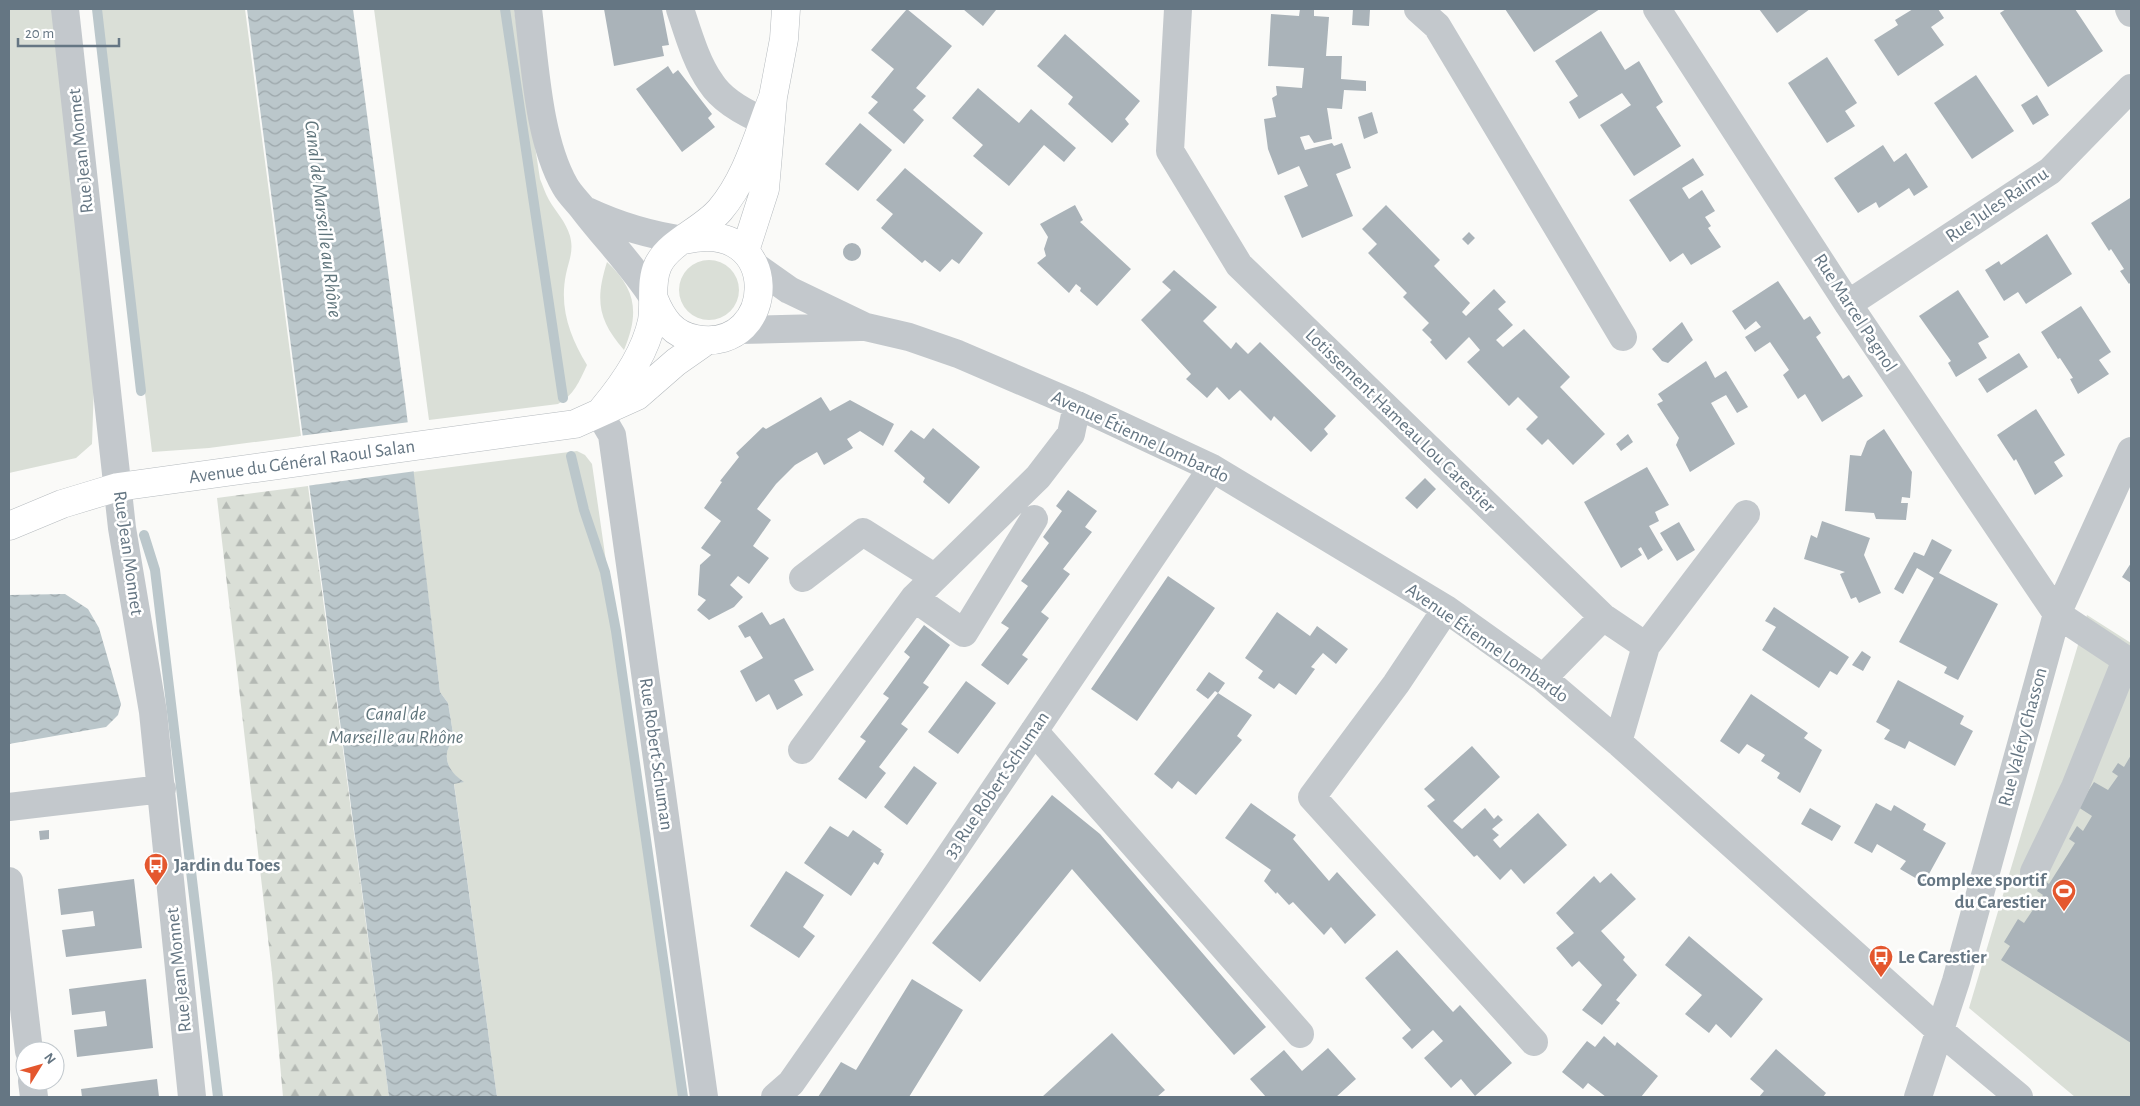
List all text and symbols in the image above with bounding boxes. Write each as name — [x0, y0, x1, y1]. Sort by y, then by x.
scale bar — [18, 15, 119, 47]
text: 20 m — [25, 26, 54, 41]
street label: Rue Jean Monnet — [65, 88, 97, 214]
water label: Canal de Marseille au Rhône — [301, 119, 345, 319]
street label: Rue Jules Raimu — [1942, 164, 2052, 246]
street label: Rue Marcel Pagnol — [1810, 251, 1900, 375]
street label: Lotissement Hameau Lou Carestier — [1301, 325, 1499, 517]
street label: Avenue Étienne Lombardo — [1048, 386, 1233, 487]
street label: Avenue du Général Raoul Salan — [188, 437, 416, 487]
street label: Rue Jean Monnet — [110, 490, 146, 616]
street label: Avenue Étienne Lombardo — [1402, 578, 1573, 706]
street label: Rue Valéry Chasson — [1995, 666, 2051, 808]
street label: Rue Robert Schuman — [636, 677, 676, 831]
water label: Canal de Marseille au Rhône — [329, 704, 464, 747]
street label: 33 Rue Robert Schuman — [941, 708, 1053, 862]
bus stop icon: Jardin du Toes — [143, 852, 169, 886]
place label: Jardin du Toes — [174, 856, 280, 875]
place label: Complexe sportif du Carestier — [1917, 871, 2048, 912]
sports icon: Complexe sportif du Carestier — [2051, 878, 2077, 912]
street label: Rue Jean Monnet — [163, 907, 195, 1033]
bus stop icon: Le Carestier — [1868, 944, 1894, 978]
place label: Le Carestier — [1898, 948, 1987, 967]
north arrow — [15, 1041, 65, 1091]
text: N — [41, 1051, 58, 1067]

